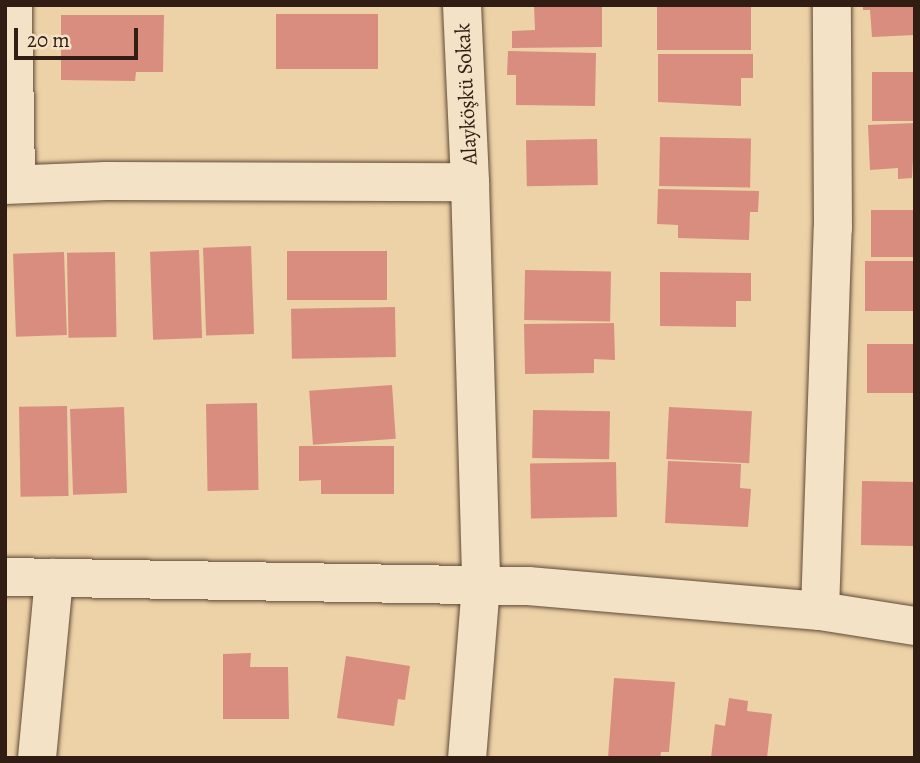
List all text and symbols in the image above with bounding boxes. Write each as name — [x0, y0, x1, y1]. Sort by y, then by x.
scale bar — [18, 14, 142, 58]
street label: Alayköşkü Sokak — [450, 22, 482, 166]
text: 20 m — [27, 26, 70, 54]

